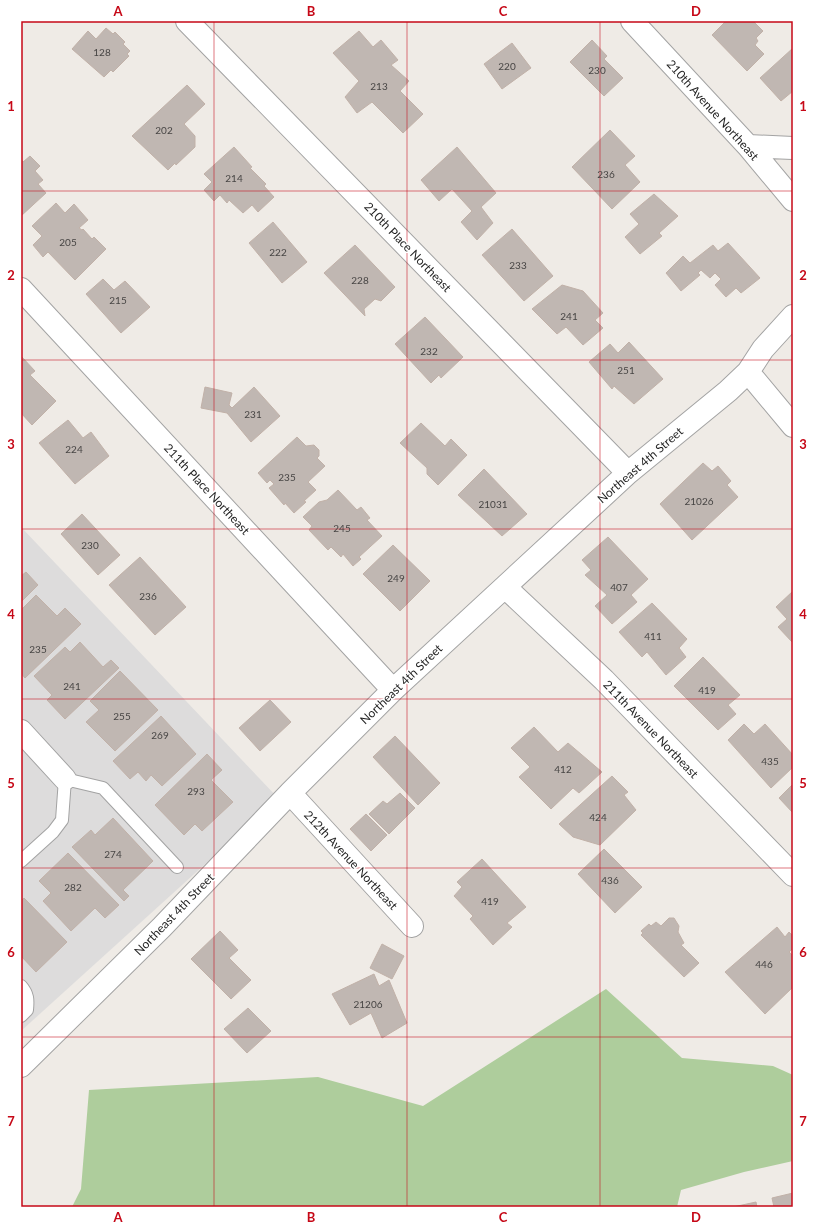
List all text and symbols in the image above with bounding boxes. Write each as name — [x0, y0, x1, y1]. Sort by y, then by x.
text: A — [112, 3, 123, 19]
text: B — [307, 3, 316, 19]
text: C — [499, 3, 508, 19]
text: D — [691, 3, 701, 19]
house number: 128 — [93, 46, 111, 58]
street label: 210th Avenue Northeast — [664, 57, 763, 164]
house number: 220 — [498, 60, 516, 72]
house number: 230 — [588, 64, 606, 76]
house number: 213 — [370, 80, 388, 92]
text: 1 — [7, 98, 15, 114]
text: 1 — [799, 98, 807, 114]
house number: 202 — [155, 124, 173, 136]
house number: 236 — [597, 168, 615, 180]
house number: 214 — [225, 172, 243, 184]
street label: 210th Place Northeast — [361, 199, 455, 295]
house number: 205 — [59, 236, 77, 248]
house number: 222 — [269, 246, 287, 258]
house number: 233 — [509, 259, 527, 271]
text: 2 — [7, 267, 15, 283]
text: 2 — [799, 267, 807, 283]
house number: 228 — [351, 274, 369, 286]
house number: 215 — [109, 294, 127, 306]
house number: 241 — [560, 310, 578, 322]
house number: 232 — [420, 345, 438, 357]
house number: 251 — [617, 364, 635, 376]
house number: 231 — [244, 408, 262, 420]
street label: Northeast 4th Street — [594, 423, 686, 506]
text: 3 — [7, 436, 15, 452]
text: 3 — [799, 436, 807, 452]
street label: 211th Place Northeast — [161, 440, 253, 538]
house number: 224 — [65, 443, 83, 455]
house number: 235 — [278, 471, 296, 483]
house number: 21026 — [684, 495, 714, 507]
house number: 21031 — [478, 498, 508, 510]
house number: 245 — [333, 522, 351, 534]
house number: 230 — [81, 539, 99, 551]
house number: 249 — [387, 572, 405, 584]
house number: 407 — [610, 581, 628, 593]
house number: 236 — [139, 590, 157, 602]
text: 4 — [7, 606, 15, 622]
text: 4 — [799, 606, 807, 622]
house number: 411 — [644, 630, 662, 642]
street label: Northeast 4th Street — [357, 640, 446, 727]
house number: 235 — [29, 643, 47, 655]
street label: 211th Avenue Northeast — [600, 677, 702, 782]
house number: 241 — [63, 680, 81, 692]
house number: 419 — [698, 684, 716, 696]
house number: 255 — [113, 710, 131, 722]
house number: 269 — [151, 729, 169, 741]
house number: 435 — [761, 755, 779, 767]
house number: 412 — [554, 763, 572, 775]
text: 5 — [7, 775, 15, 791]
text: 5 — [799, 775, 807, 791]
house number: 293 — [187, 785, 205, 797]
street label: 212th Avenue Northeast — [301, 807, 401, 913]
house number: 424 — [589, 811, 607, 823]
house number: 274 — [104, 848, 122, 860]
street label: Northeast 4th Street — [131, 869, 218, 958]
house number: 436 — [601, 874, 619, 886]
house number: 282 — [64, 881, 82, 893]
house number: 419 — [481, 895, 499, 907]
text: 6 — [7, 944, 15, 960]
text: 6 — [799, 944, 807, 960]
house number: 446 — [755, 958, 773, 970]
house number: 21206 — [353, 998, 383, 1010]
text: 7 — [7, 1113, 15, 1129]
text: 7 — [799, 1113, 807, 1129]
text: A — [112, 1209, 123, 1225]
text: B — [307, 1209, 316, 1225]
text: C — [499, 1209, 508, 1225]
text: D — [691, 1209, 701, 1225]

